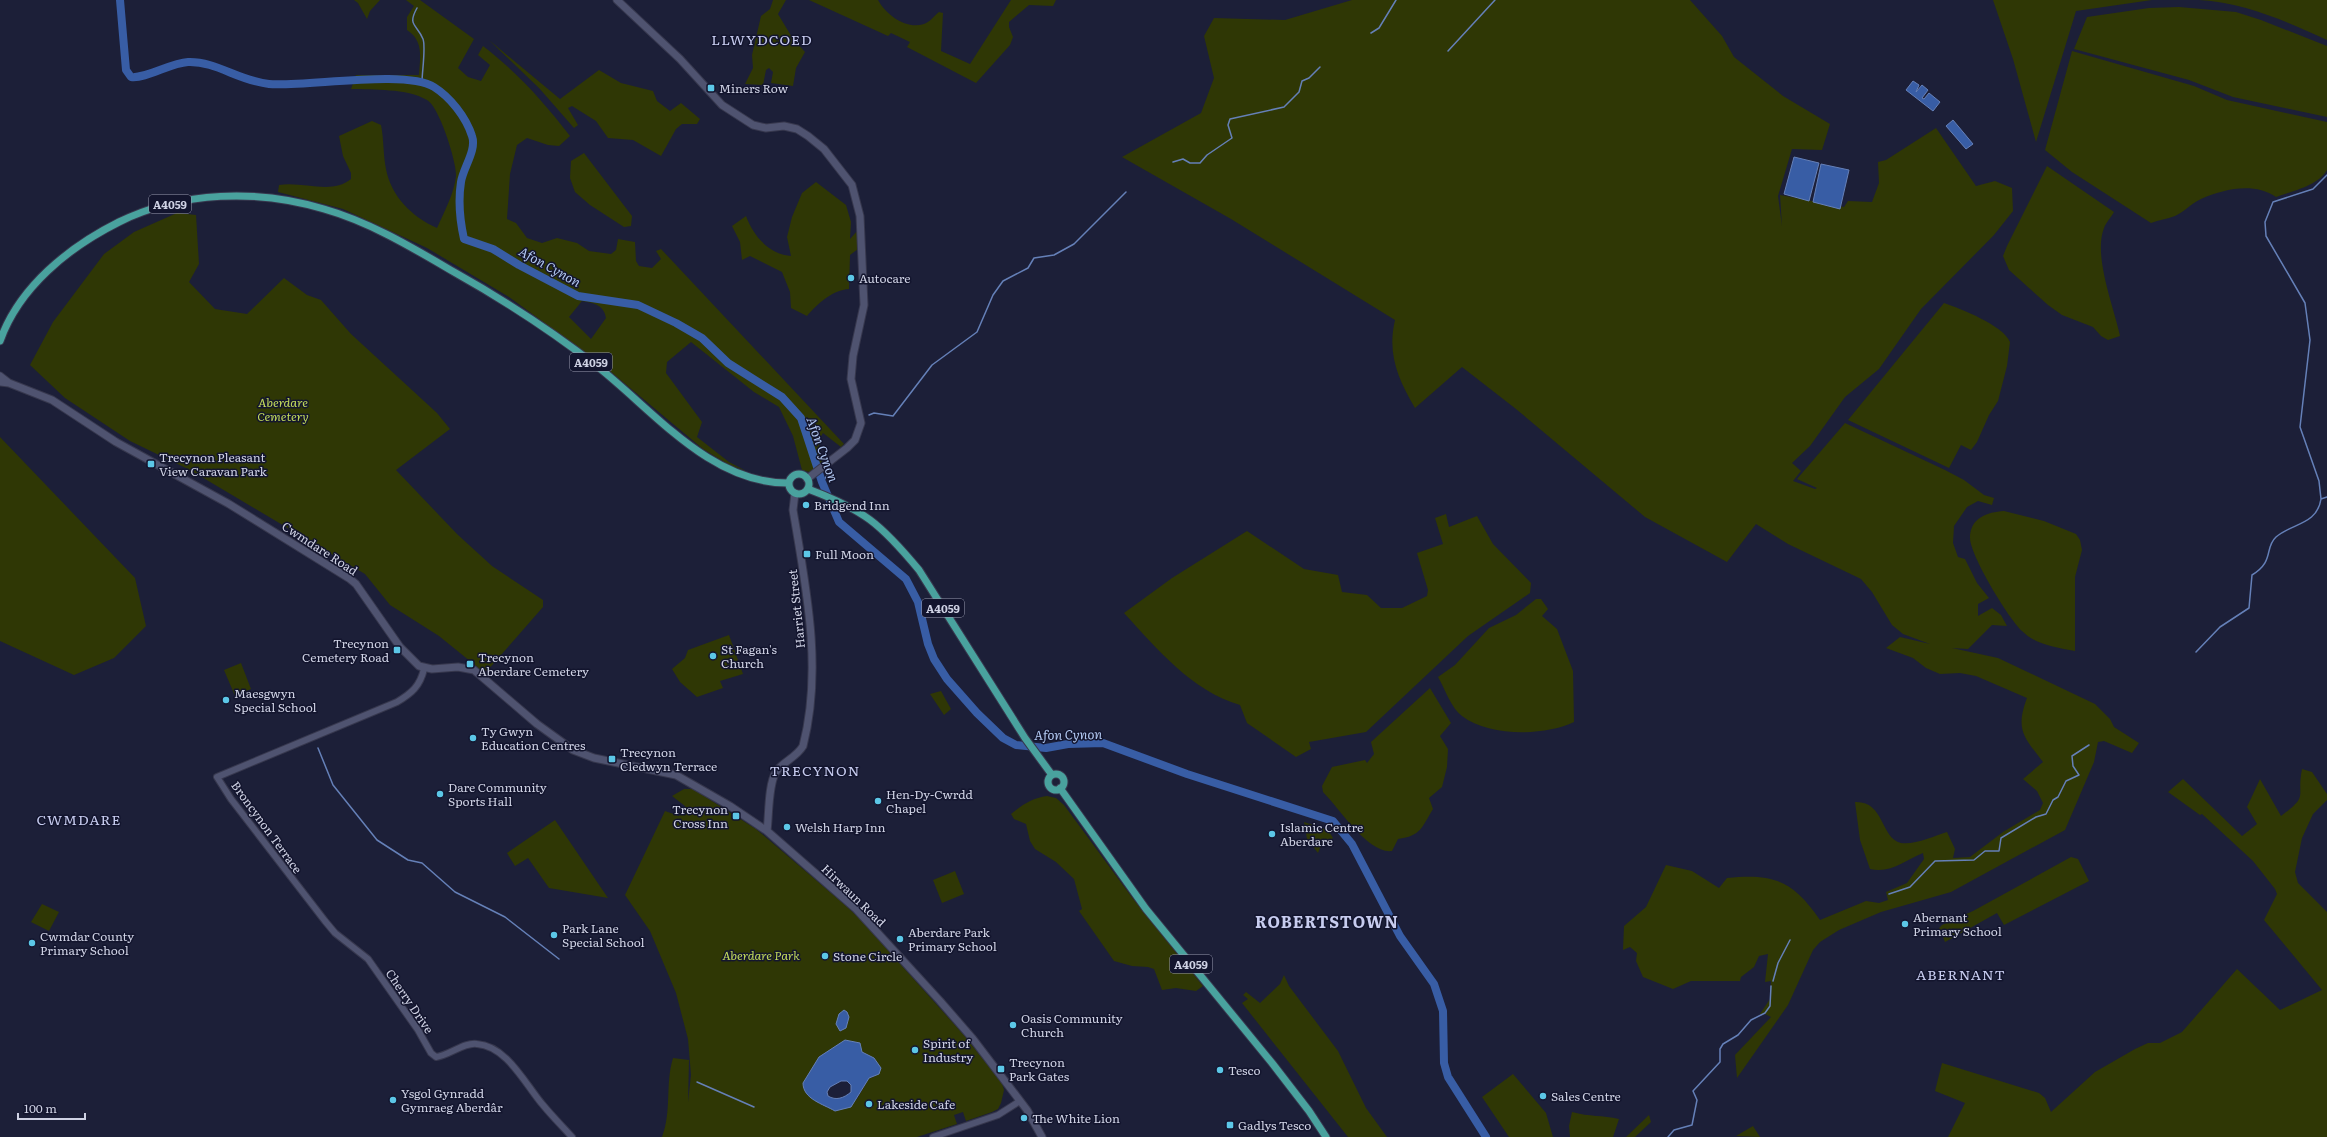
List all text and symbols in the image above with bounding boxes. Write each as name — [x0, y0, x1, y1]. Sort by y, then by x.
district label: LLWYDCOED — [711, 29, 813, 49]
place label: Miners Row — [719, 79, 789, 97]
marker: Miners Row — [706, 83, 716, 93]
road number: A4059 — [149, 195, 191, 213]
water label: Afon Cynon — [515, 241, 585, 291]
place label: Autocare — [859, 269, 911, 287]
marker: Autocare — [846, 273, 856, 283]
road number: A4059 — [570, 353, 612, 371]
park label: Aberdare Cemetery — [257, 393, 309, 425]
water label: Afon Cynon — [802, 414, 844, 485]
place label: Trecynon Pleasant View Caravan Park — [159, 448, 267, 480]
marker: Trecynon Pleasant View Caravan Park — [146, 459, 156, 469]
place label: Bridgend Inn — [814, 496, 890, 514]
marker: Bridgend Inn — [801, 500, 811, 510]
street label: Cwmdare Road — [279, 517, 362, 580]
place label: Full Moon — [815, 545, 874, 563]
marker: Full Moon — [802, 549, 812, 559]
street label: Harriet Street — [783, 568, 809, 649]
road number: A4059 — [922, 599, 964, 617]
place label: Trecynon Cemetery Road — [302, 634, 390, 666]
place label: St Fagan's Church — [721, 640, 778, 672]
marker: Trecynon Cemetery Road — [392, 645, 402, 655]
place label: Trecynon Aberdare Cemetery — [478, 648, 589, 680]
marker: St Fagan's Church — [708, 651, 718, 661]
marker: Trecynon Aberdare Cemetery — [465, 659, 475, 669]
place label: Maesgwyn Special School — [234, 684, 317, 716]
marker: Maesgwyn Special School — [221, 695, 231, 705]
place label: Ty Gwyn Education Centres — [481, 722, 586, 754]
water label: Afon Cynon — [1034, 724, 1103, 744]
marker: Ty Gwyn Education Centres — [468, 733, 478, 743]
place label: Trecynon Cledwyn Terrace — [620, 743, 717, 775]
marker: Trecynon Cledwyn Terrace — [607, 754, 617, 764]
district label: TRECYNON — [770, 760, 860, 780]
street label: Broncynon Terrace — [227, 777, 307, 877]
place label: Dare Community Sports Hall — [448, 778, 547, 810]
place label: Hen-Dy-Cwrdd Chapel — [886, 785, 974, 817]
marker: Dare Community Sports Hall — [435, 789, 445, 799]
marker: Hen-Dy-Cwrdd Chapel — [873, 796, 883, 806]
place label: Trecynon Cross Inn — [672, 800, 728, 832]
district label: CWMDARE — [36, 809, 122, 829]
marker: Trecynon Cross Inn — [731, 811, 741, 821]
place label: Welsh Harp Inn — [795, 818, 885, 836]
place label: Islamic Centre Aberdare — [1280, 818, 1363, 850]
marker: Welsh Harp Inn — [782, 822, 792, 832]
marker: Islamic Centre Aberdare — [1267, 829, 1277, 839]
street label: Hirwaun Road — [818, 860, 891, 931]
place label: Abernant Primary School — [1913, 908, 2002, 940]
district label: ROBERTSTOWN — [1255, 909, 1399, 933]
place label: Park Lane Special School — [562, 919, 645, 951]
marker: Abernant Primary School — [1900, 919, 1910, 929]
place label: Aberdare Park Primary School — [908, 923, 997, 955]
place label: Cwmdar County Primary School — [40, 927, 134, 959]
marker: Park Lane Special School — [549, 930, 559, 940]
marker: Aberdare Park Primary School — [895, 934, 905, 944]
marker: Cwmdar County Primary School — [27, 938, 37, 948]
park label: Aberdare Park — [722, 946, 800, 964]
place label: Stone Circle — [833, 947, 902, 965]
marker: Stone Circle — [820, 951, 830, 961]
road number: A4059 — [1170, 955, 1212, 973]
district label: ABERNANT — [1916, 964, 2006, 984]
street label: Cherry Drive — [382, 965, 438, 1037]
place label: Oasis Community Church — [1021, 1009, 1123, 1041]
marker: Oasis Community Church — [1008, 1020, 1018, 1030]
place label: Spirit of Industry — [923, 1034, 973, 1066]
marker: Spirit of Industry — [910, 1045, 920, 1055]
place label: Trecynon Park Gates — [1009, 1053, 1070, 1085]
place label: Tesco — [1228, 1061, 1260, 1079]
marker: Trecynon Park Gates — [996, 1064, 1006, 1074]
marker: Tesco — [1215, 1065, 1225, 1075]
place label: Ysgol Gynradd Gymraeg Aberdâr — [401, 1084, 503, 1116]
place label: Sales Centre — [1551, 1087, 1621, 1105]
marker: Sales Centre — [1538, 1091, 1548, 1101]
scale bar — [18, 1095, 85, 1121]
marker: Ysgol Gynradd Gymraeg Aberdâr — [388, 1095, 398, 1105]
place label: Lakeside Cafe — [877, 1095, 955, 1113]
text: 100 m — [24, 1099, 57, 1117]
marker: Lakeside Cafe — [864, 1099, 874, 1109]
place label: The White Lion — [1032, 1109, 1120, 1127]
marker: The White Lion — [1019, 1113, 1029, 1123]
place label: Gadlys Tesco — [1238, 1116, 1311, 1134]
marker: Gadlys Tesco — [1225, 1120, 1235, 1130]

